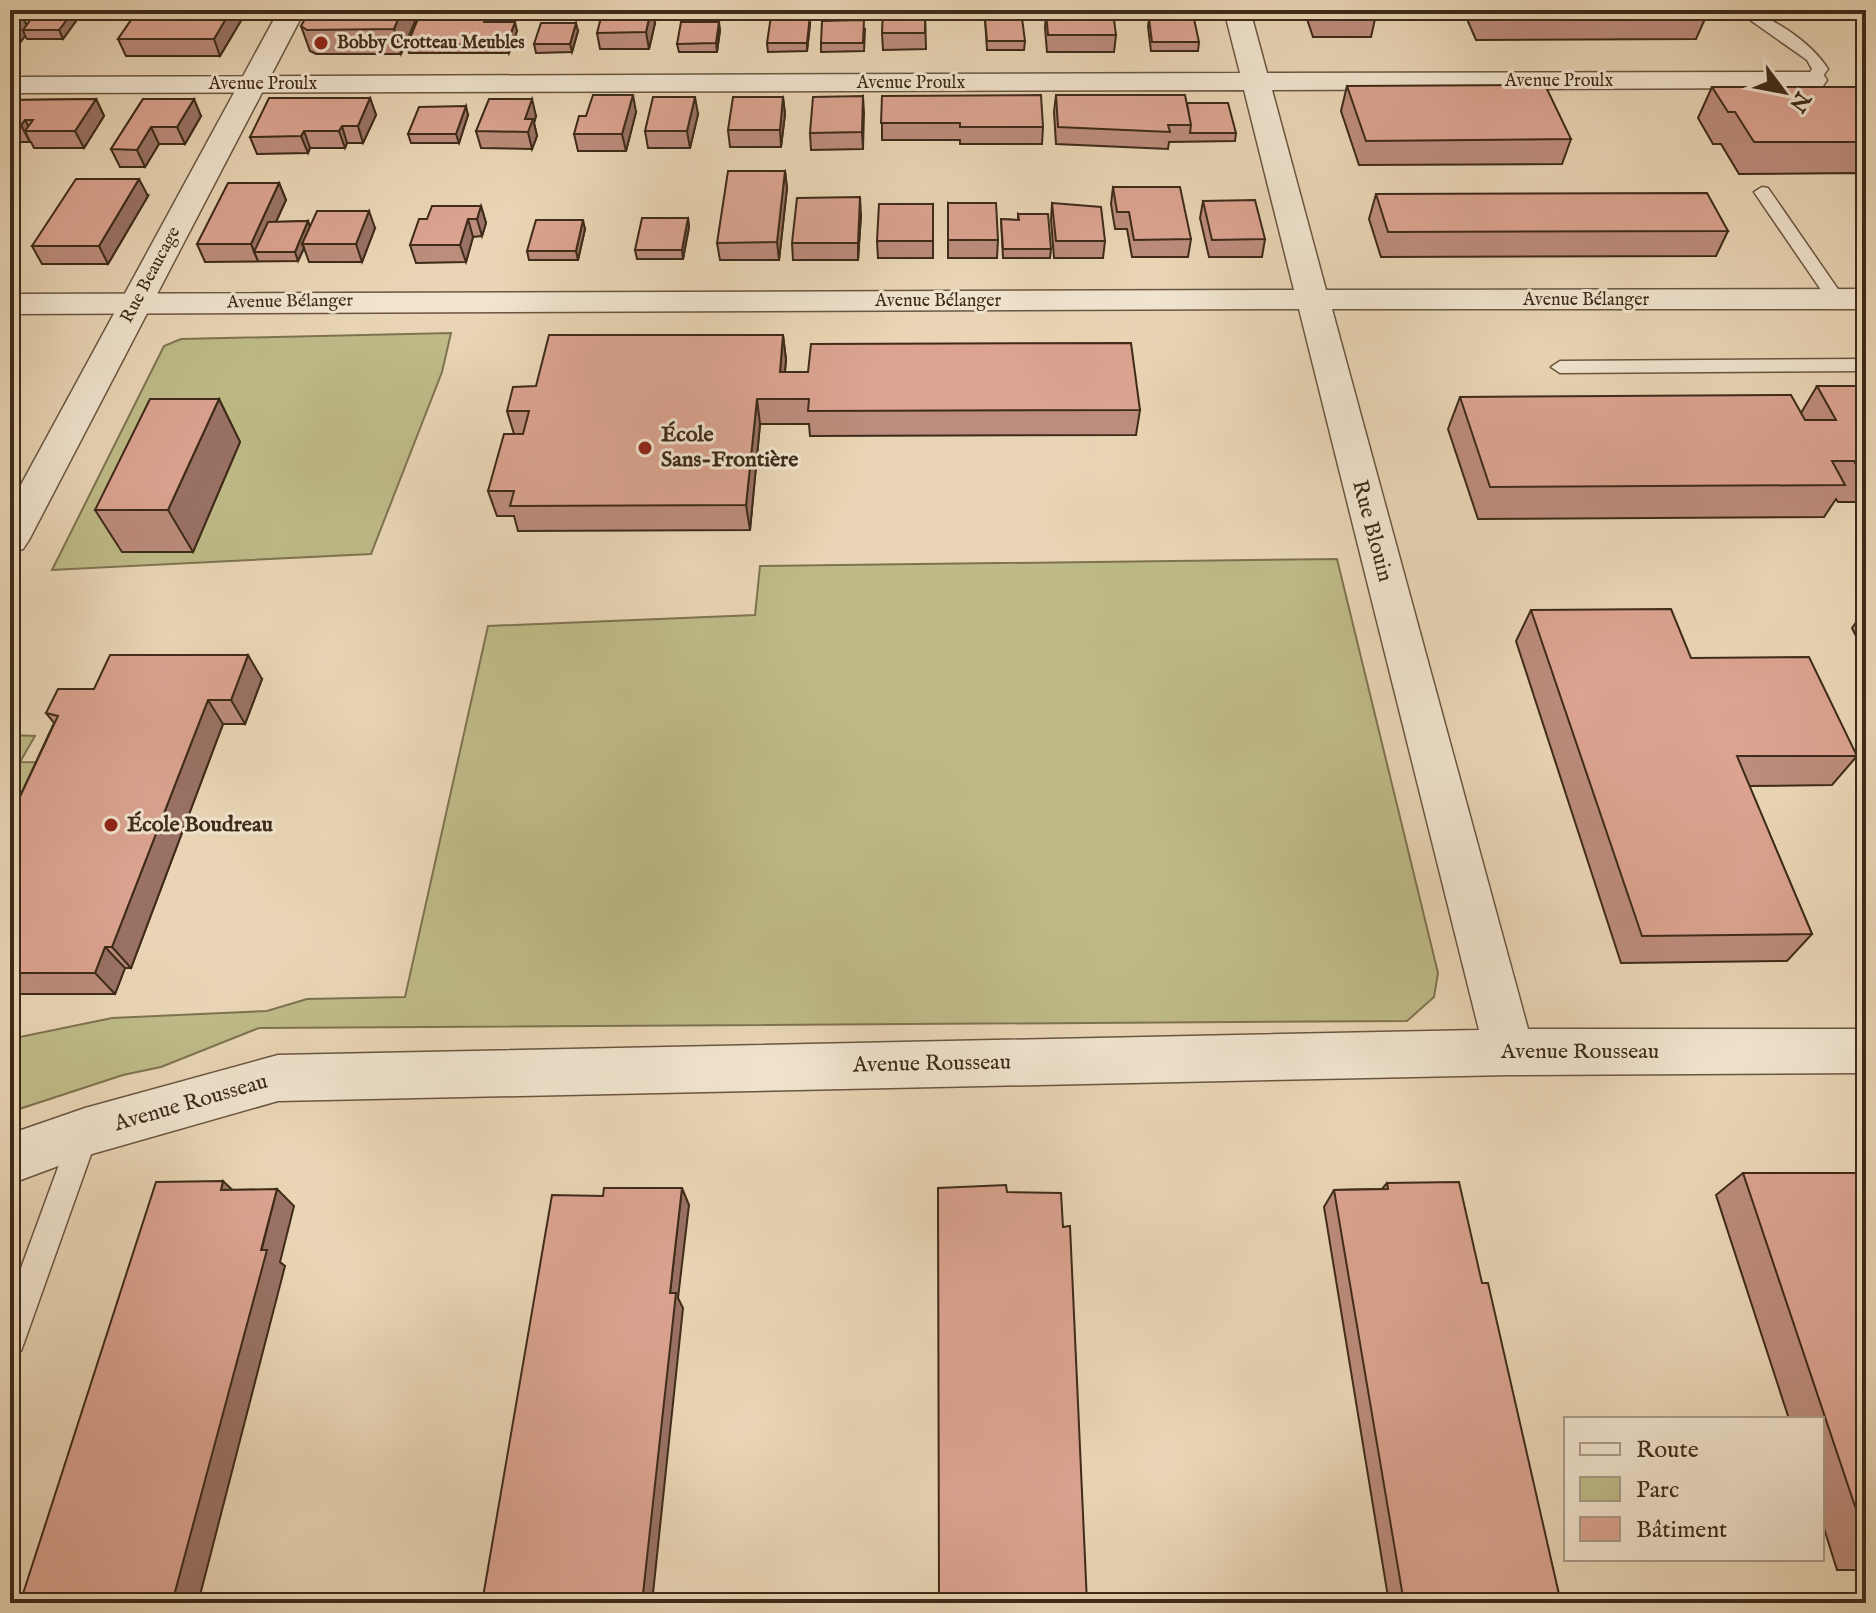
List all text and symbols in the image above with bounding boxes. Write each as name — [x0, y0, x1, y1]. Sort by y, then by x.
place label: Bobby Crotteau Meubles — [337, 32, 525, 55]
marker: Bobby Crotteau Meubles — [312, 34, 330, 52]
north arrow — [1744, 52, 1824, 132]
street label: Avenue Proulx — [1504, 70, 1614, 93]
street label: Avenue Proulx — [856, 72, 966, 95]
street label: Avenue Proulx — [208, 73, 318, 96]
text: N — [1782, 85, 1817, 117]
street label: Rue Beaucage — [116, 223, 186, 327]
street label: Avenue Bélanger — [226, 289, 354, 315]
street label: Avenue Bélanger — [1522, 289, 1649, 312]
street label: Avenue Bélanger — [874, 290, 1001, 313]
place label: École Sans-Frontière — [661, 421, 798, 474]
marker: École Sans-Frontière — [636, 439, 654, 457]
street label: Rue Blouin — [1345, 477, 1399, 585]
place label: École Boudreau — [127, 811, 273, 839]
marker: École Boudreau — [102, 816, 120, 834]
street label: Avenue Rousseau — [1500, 1038, 1659, 1066]
street label: Avenue Rousseau — [852, 1049, 1011, 1079]
street label: Avenue Rousseau — [110, 1068, 271, 1139]
legend — [1564, 1417, 1824, 1561]
text: Route — [1636, 1435, 1699, 1466]
text: Parc — [1636, 1475, 1679, 1506]
text: Bâtiment — [1636, 1515, 1727, 1546]

